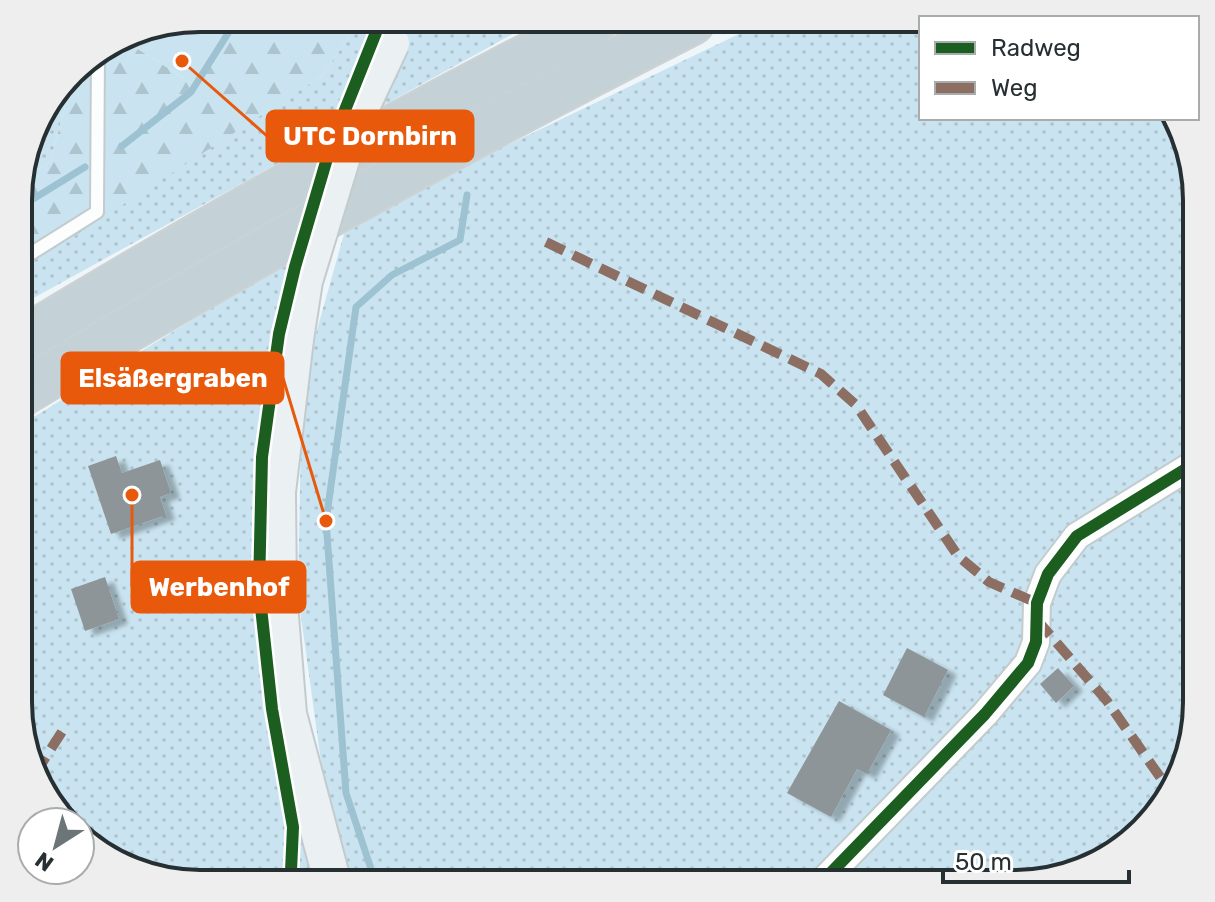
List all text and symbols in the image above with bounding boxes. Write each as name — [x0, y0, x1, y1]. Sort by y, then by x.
legend — [919, 16, 1199, 120]
text: Radweg — [991, 34, 1081, 62]
text: Weg — [991, 74, 1038, 102]
callout: UTC Dornbirn — [267, 111, 473, 161]
text: UTC Dornbirn — [283, 121, 457, 152]
callout: Elsäßergraben — [62, 353, 283, 403]
text: Elsäßergraben — [78, 363, 268, 394]
callout: Werbenhof — [132, 562, 305, 612]
text: Werbenhof — [148, 572, 290, 603]
north arrow — [16, 806, 96, 886]
scale bar — [943, 834, 1129, 884]
text: N — [30, 846, 59, 877]
text: 50 m — [955, 848, 1012, 876]

